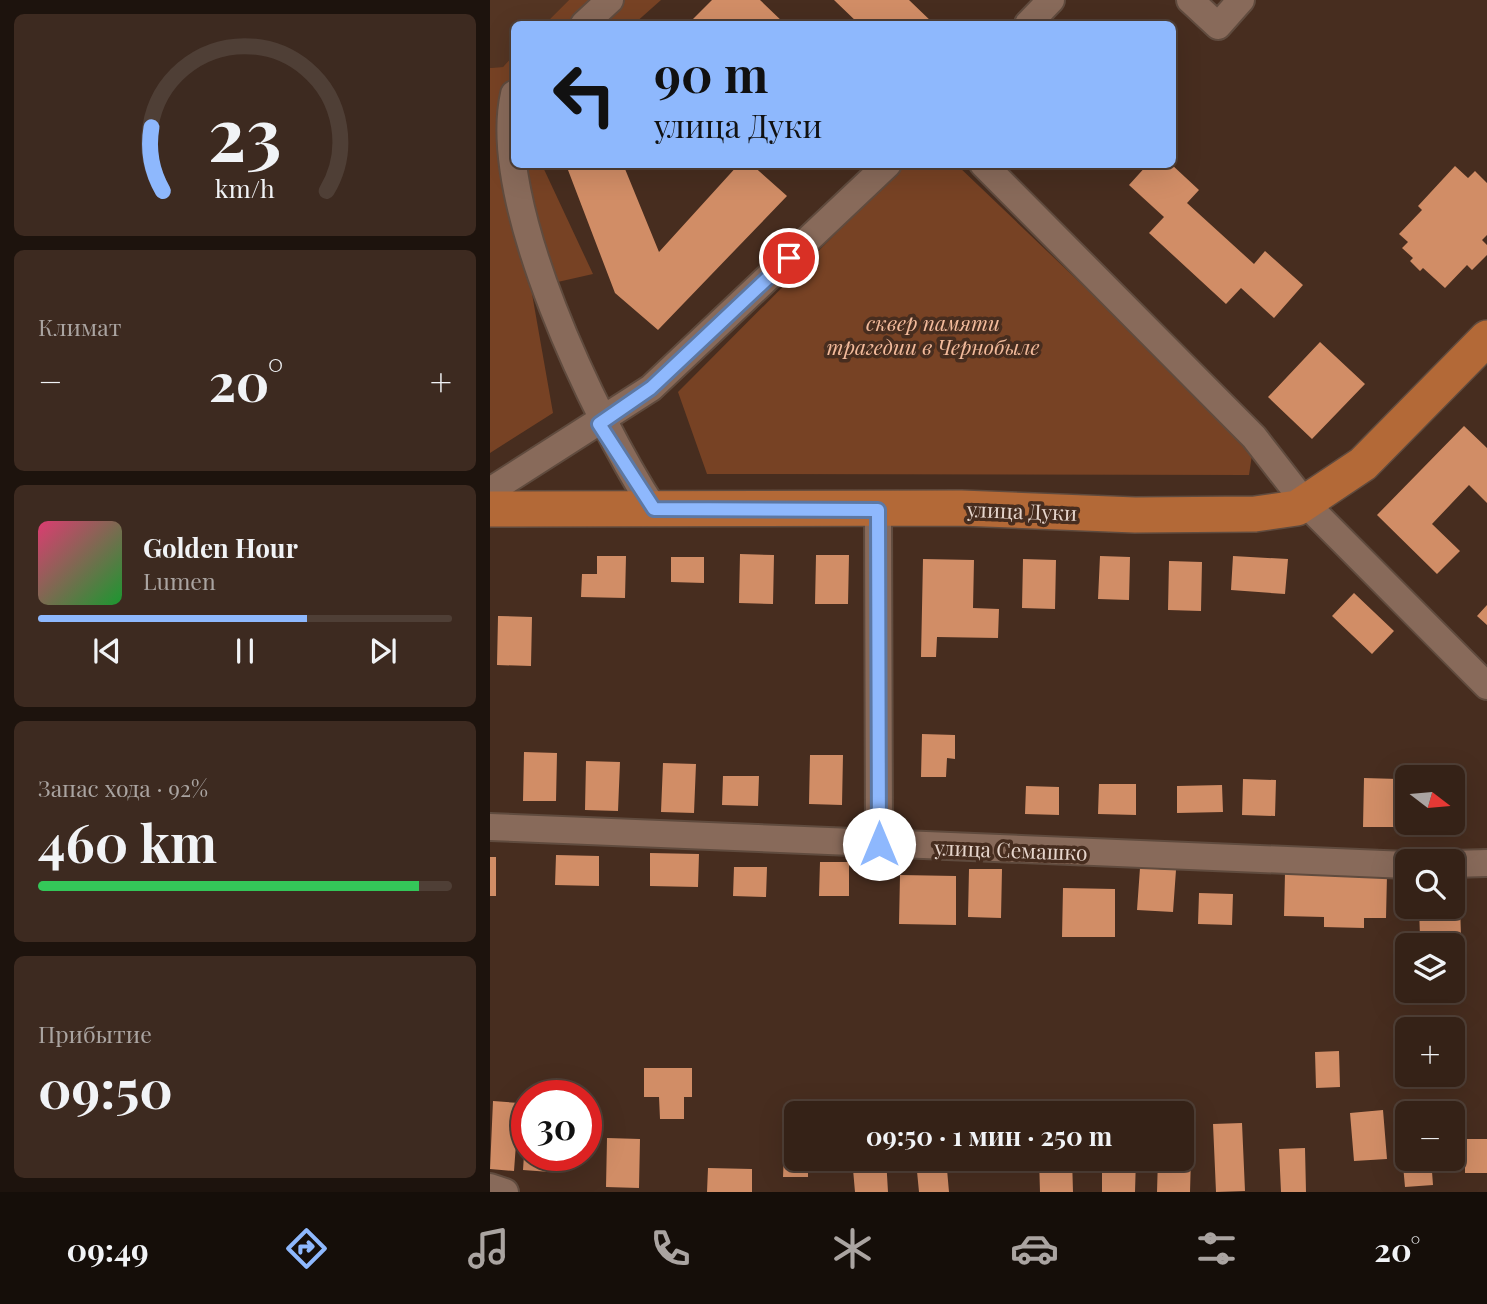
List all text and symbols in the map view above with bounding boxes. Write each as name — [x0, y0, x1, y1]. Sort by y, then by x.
text: 90 m — [654, 40, 768, 105]
icon: left — [539, 49, 630, 140]
text: 23 — [208, 82, 282, 179]
text: улица Дуки — [654, 103, 822, 146]
text: km/h — [215, 171, 275, 204]
pin — [759, 228, 819, 288]
icon: arrive — [770, 239, 808, 277]
park label: сквер памяти трагедии в Чернобыле — [827, 308, 1039, 360]
text: Климат — [38, 311, 121, 342]
text: 20° — [209, 346, 284, 415]
text: − — [38, 355, 63, 406]
text: + — [430, 355, 452, 406]
street label: улица Дуки — [965, 494, 1078, 526]
text: Golden Hour — [143, 530, 298, 565]
text: Lumen — [143, 565, 216, 596]
icon: previous — [88, 632, 126, 670]
icon: pause — [226, 632, 264, 670]
icon: next — [364, 632, 402, 670]
north arrow — [1395, 765, 1465, 835]
map controls — [1395, 765, 1465, 1171]
text: Запас хода · 92% — [38, 772, 208, 803]
text: 460 km — [38, 807, 217, 876]
position arrow — [842, 807, 916, 881]
street label: улица Семашко — [933, 832, 1088, 866]
button: search — [1395, 849, 1465, 919]
button: layers — [1395, 933, 1465, 1003]
button: + — [1395, 1017, 1465, 1087]
text: Прибытие — [38, 1018, 152, 1049]
text: 09:50 — [38, 1053, 173, 1122]
speed limit sign: 30 — [511, 1080, 602, 1171]
button: − — [1395, 1101, 1465, 1171]
text: 09:50 · 1 мин · 250 m — [866, 1118, 1112, 1153]
icon: directions — [282, 1224, 331, 1273]
icon: music — [464, 1224, 513, 1273]
icon: phone — [646, 1224, 695, 1273]
icon: climate — [828, 1224, 877, 1273]
icon: car — [1010, 1224, 1059, 1273]
icon: filters — [1192, 1224, 1241, 1273]
text: 09:49 — [67, 1227, 149, 1270]
text: 20° — [1374, 1227, 1420, 1270]

